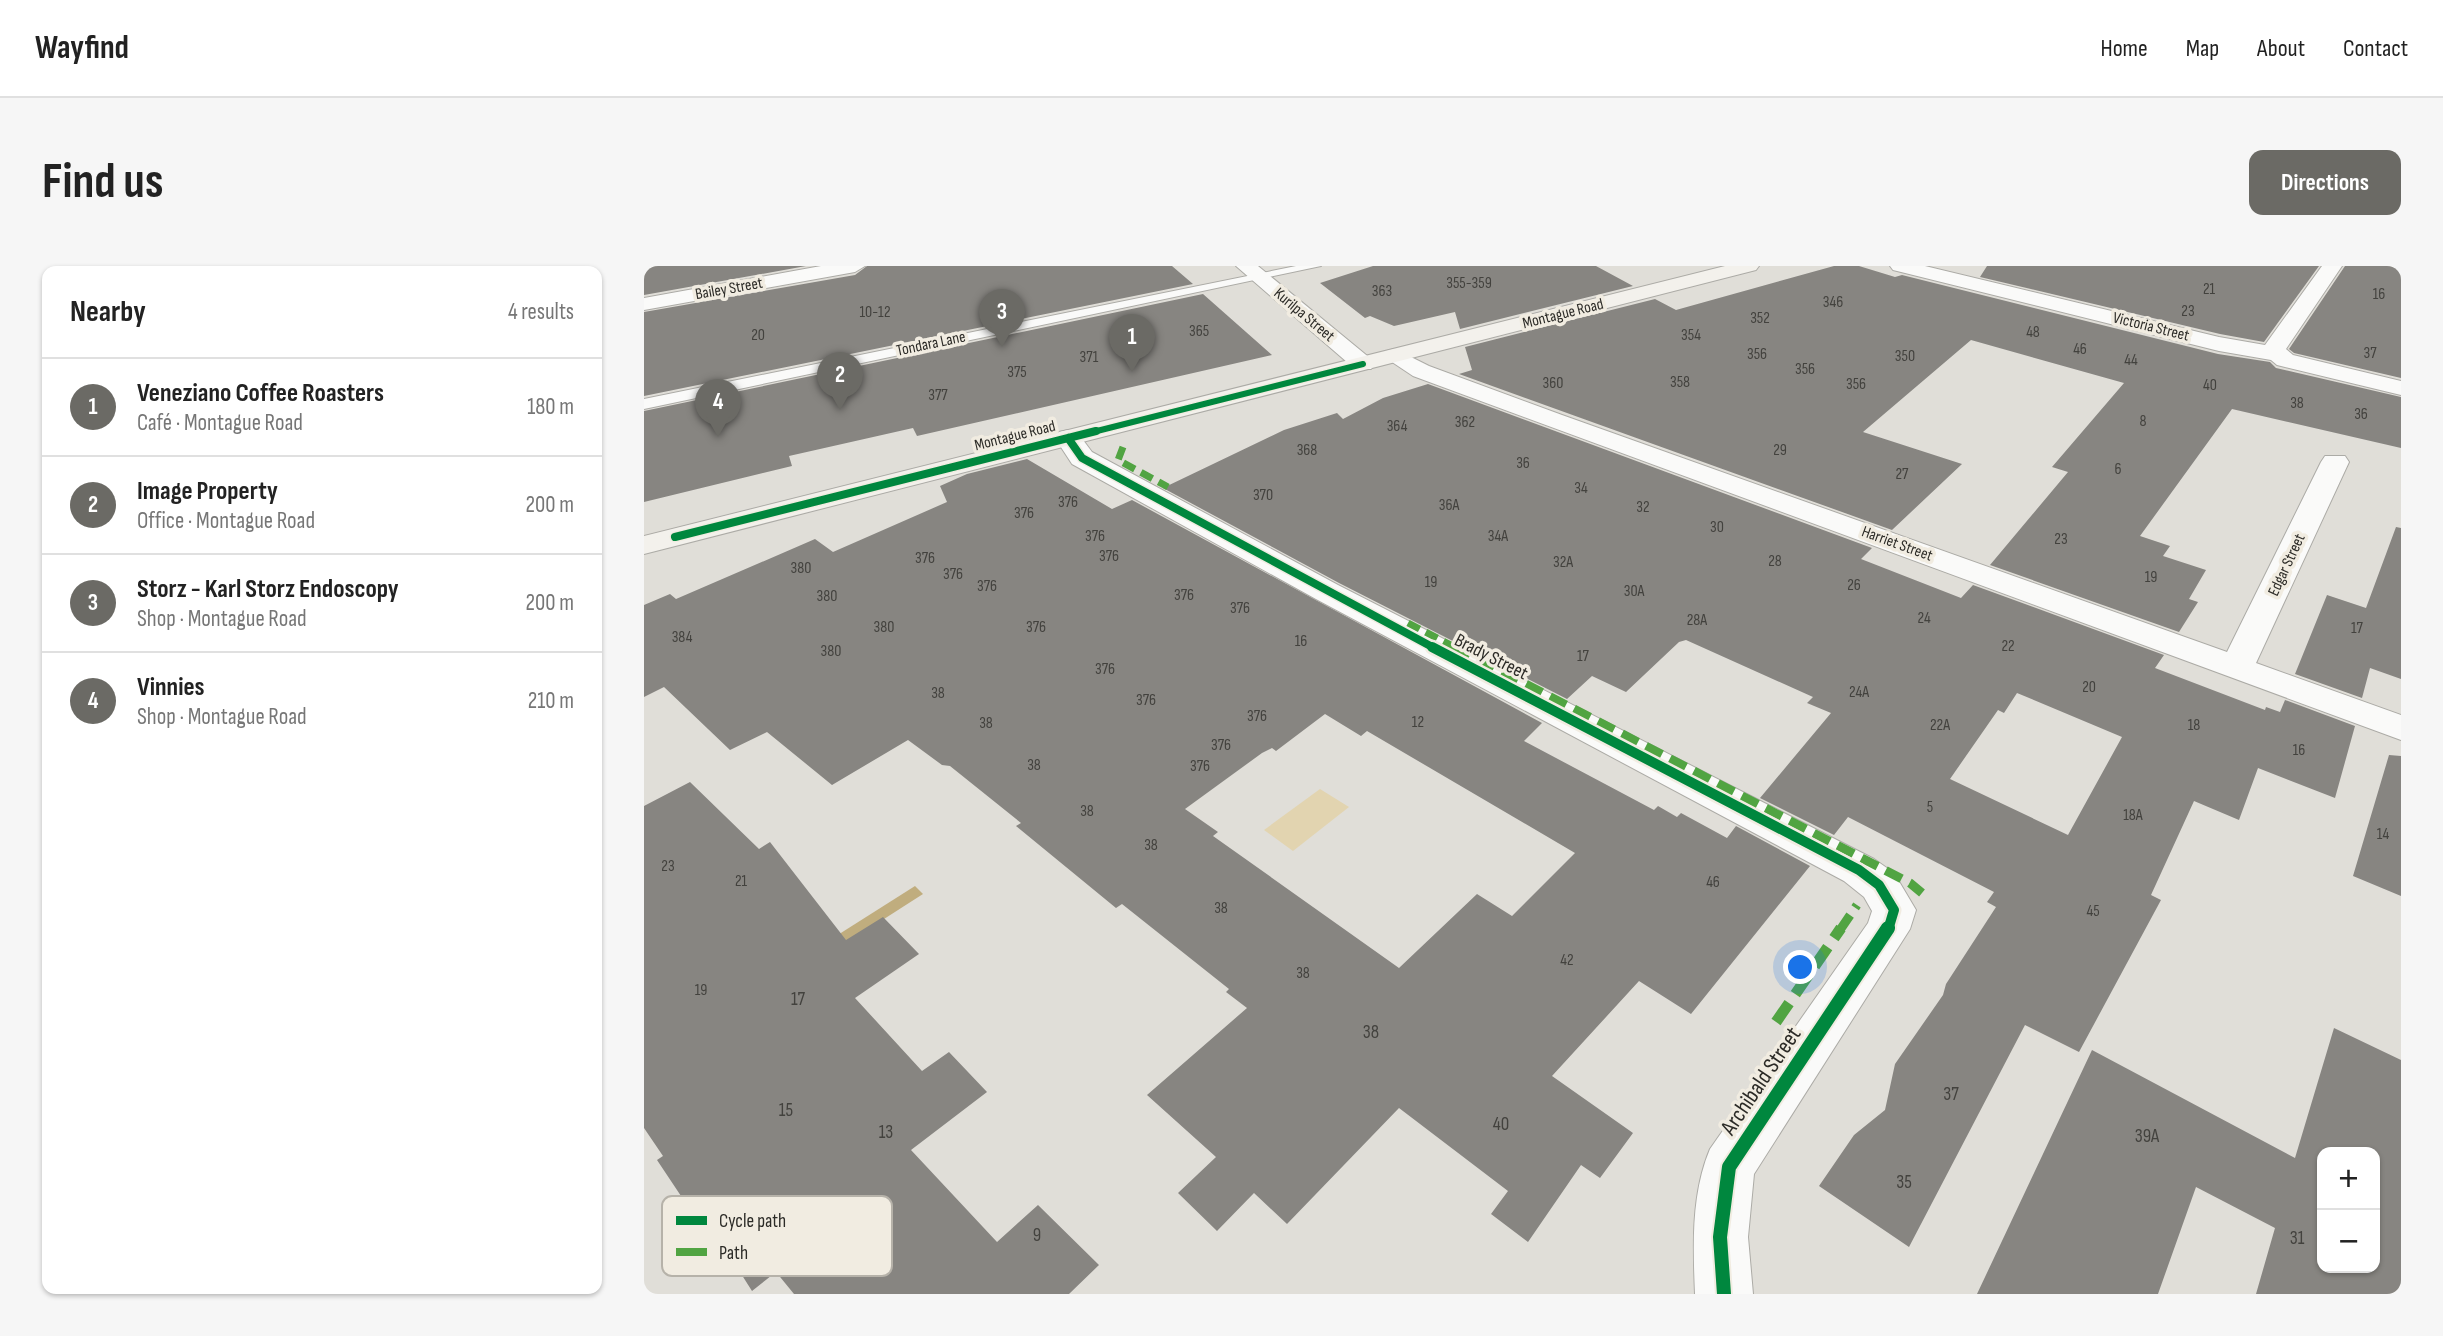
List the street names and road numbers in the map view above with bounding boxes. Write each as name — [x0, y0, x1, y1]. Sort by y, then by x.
street label: Bailey Street — [694, 274, 764, 304]
street label: Kurilpa Street — [1270, 284, 1338, 346]
street label: Montague Road — [1521, 295, 1605, 333]
street label: Victoria Street — [2111, 308, 2191, 346]
street label: Tondara Lane — [895, 327, 967, 361]
street label: Montague Road — [973, 417, 1057, 455]
street label: Harriet Street — [1859, 522, 1935, 566]
street label: Edgar Street — [2264, 531, 2310, 599]
street label: Brady Street — [1450, 629, 1532, 685]
street label: Archibald Street — [1714, 1022, 1807, 1141]

